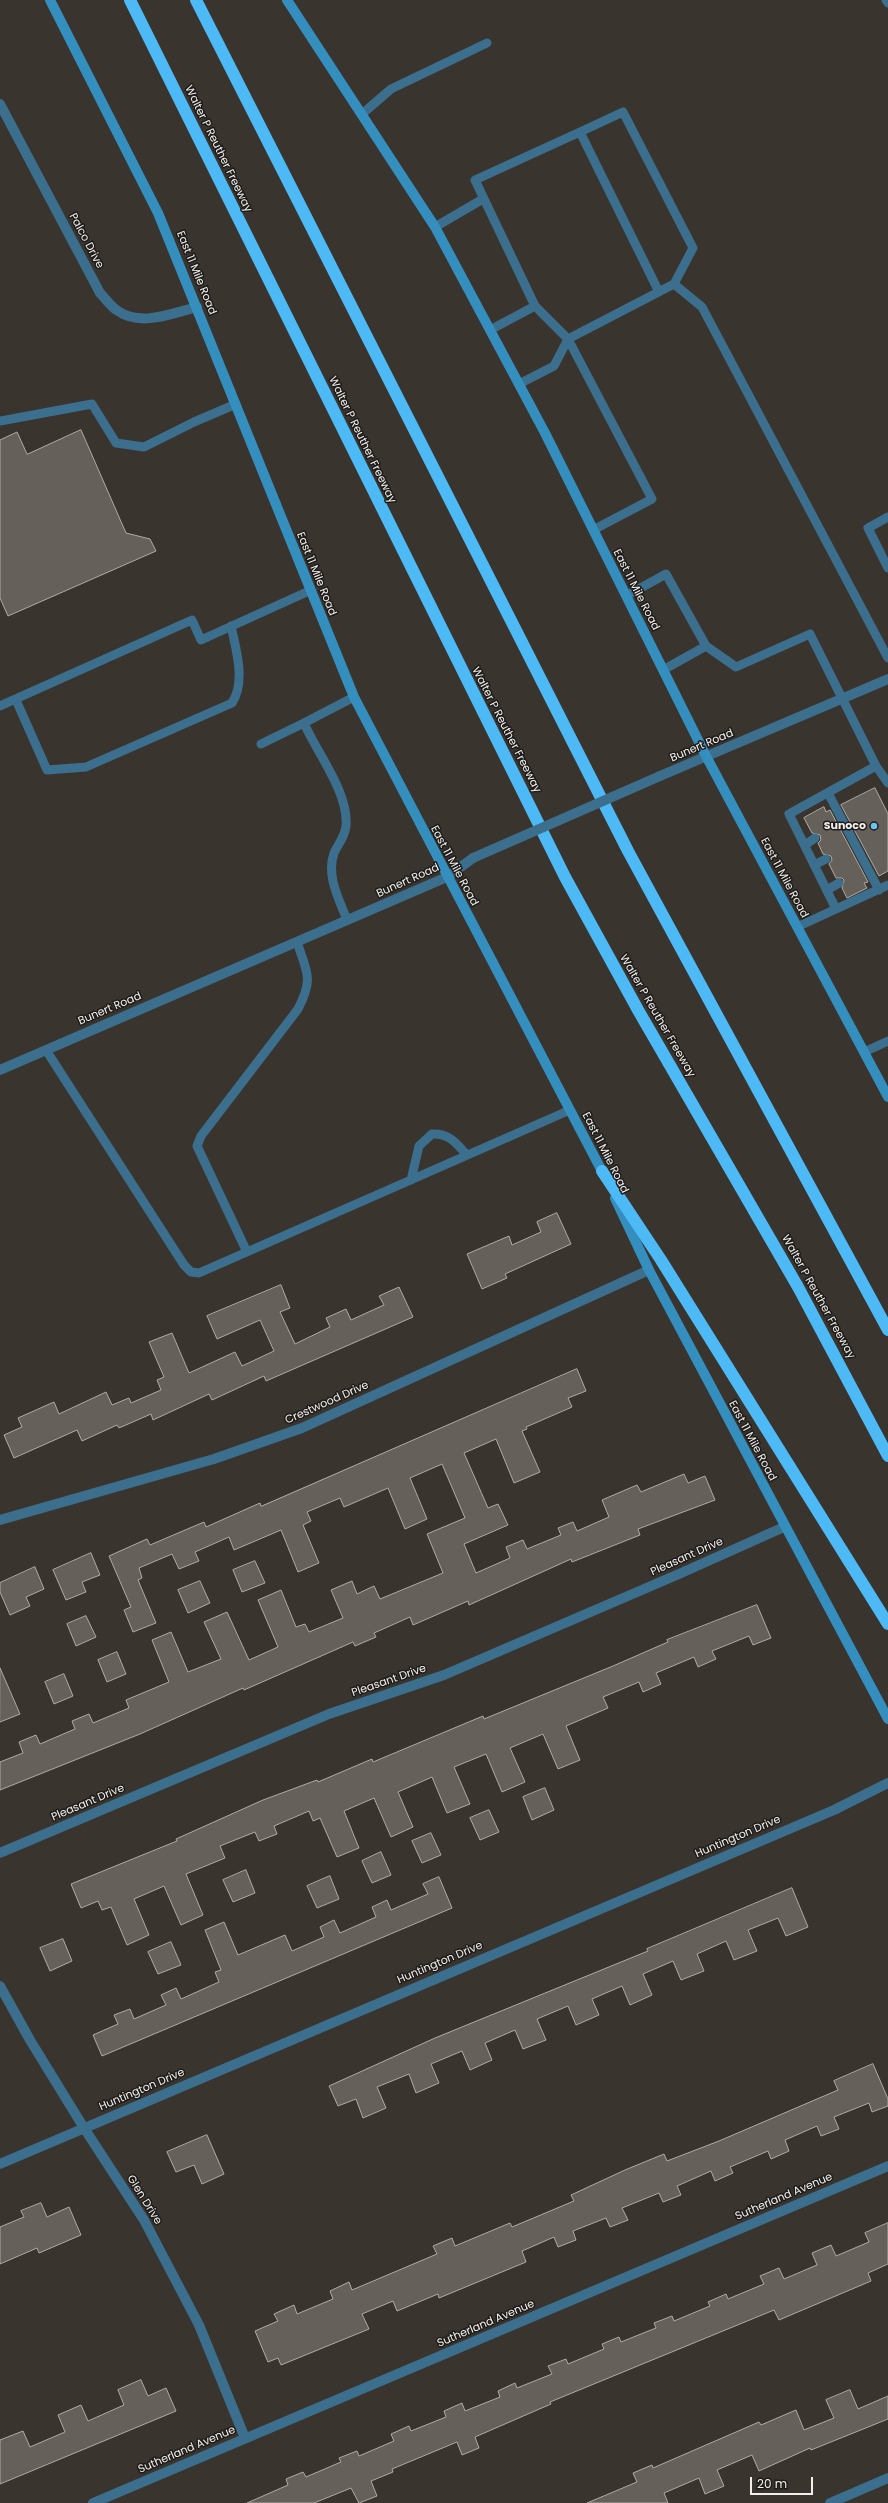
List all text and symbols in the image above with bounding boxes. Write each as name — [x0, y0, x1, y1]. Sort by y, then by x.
street label: Walter P Reuther Freeway — [182, 83, 254, 215]
street label: Palco Drive — [66, 211, 106, 271]
street label: East 11 Mile Road — [173, 229, 219, 317]
street label: Walter P Reuther Freeway — [326, 374, 398, 506]
street label: East 11 Mile Road — [293, 530, 339, 618]
street label: East 11 Mile Road — [610, 547, 662, 633]
street label: Walter P Reuther Freeway — [468, 665, 544, 795]
street label: Bunert Road — [668, 727, 736, 765]
place label: Sunoco — [824, 819, 866, 833]
marker: Sunoco — [869, 821, 879, 831]
street label: East 11 Mile Road — [427, 824, 481, 908]
street label: East 11 Mile Road — [757, 836, 811, 920]
street label: Bunert Road — [375, 861, 441, 901]
street label: Walter P Reuther Freeway — [616, 952, 698, 1080]
street label: Bunert Road — [76, 990, 144, 1028]
street label: East 11 Mile Road — [579, 1110, 631, 1196]
street label: Walter P Reuther Freeway — [778, 1233, 858, 1361]
street label: Crestwood Drive — [283, 1379, 371, 1427]
street label: East 11 Mile Road — [725, 1399, 779, 1483]
street label: Pleasant Drive — [649, 1535, 725, 1579]
street label: Pleasant Drive — [350, 1662, 428, 1700]
street label: Pleasant Drive — [49, 1782, 127, 1824]
street label: Huntington Drive — [693, 1813, 783, 1861]
street label: Huntington Drive — [395, 1939, 485, 1987]
street label: Huntington Drive — [97, 2066, 187, 2114]
street label: Sutherland Avenue — [733, 2171, 835, 2223]
street label: Glen Drive — [124, 2173, 164, 2227]
street label: Sutherland Avenue — [435, 2298, 537, 2350]
street label: Sutherland Avenue — [136, 2424, 238, 2476]
scale bar — [752, 2469, 815, 2495]
text: 20 m — [757, 2475, 787, 2492]

